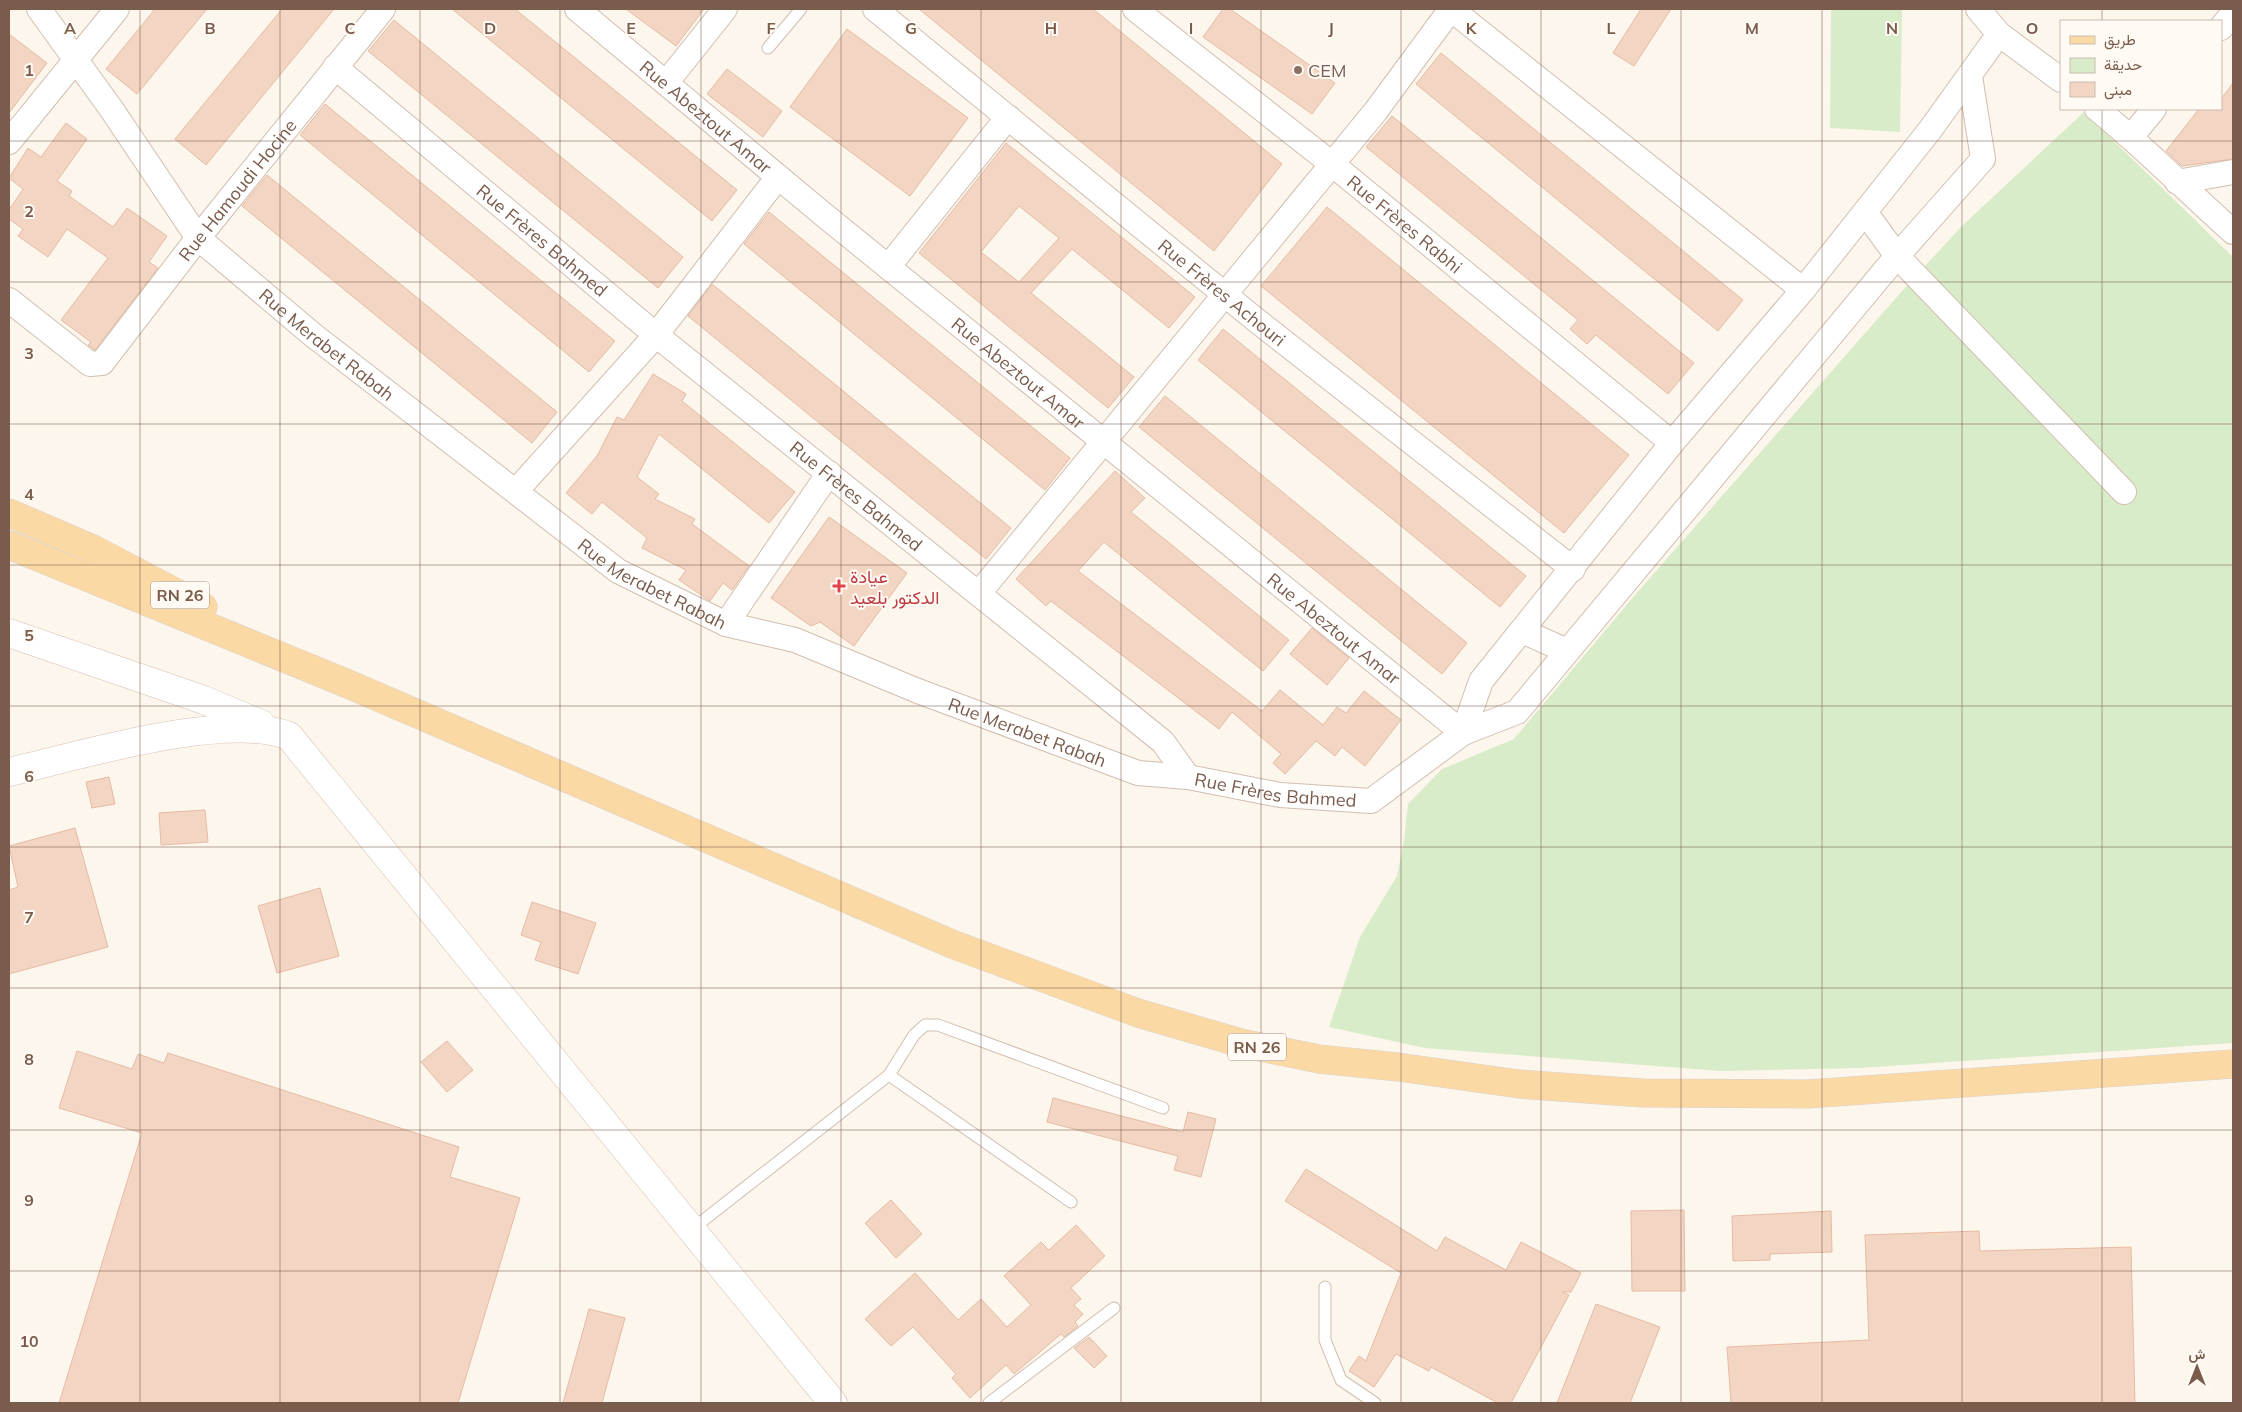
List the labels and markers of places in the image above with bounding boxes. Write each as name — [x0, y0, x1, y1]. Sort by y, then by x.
place label: CEM — [1308, 59, 1346, 82]
marker: CEM — [1292, 64, 1304, 76]
place label: عيادة الدكتور بلعيد — [850, 565, 939, 609]
marker: عيادة الدكتور بلعيد — [832, 579, 846, 593]

